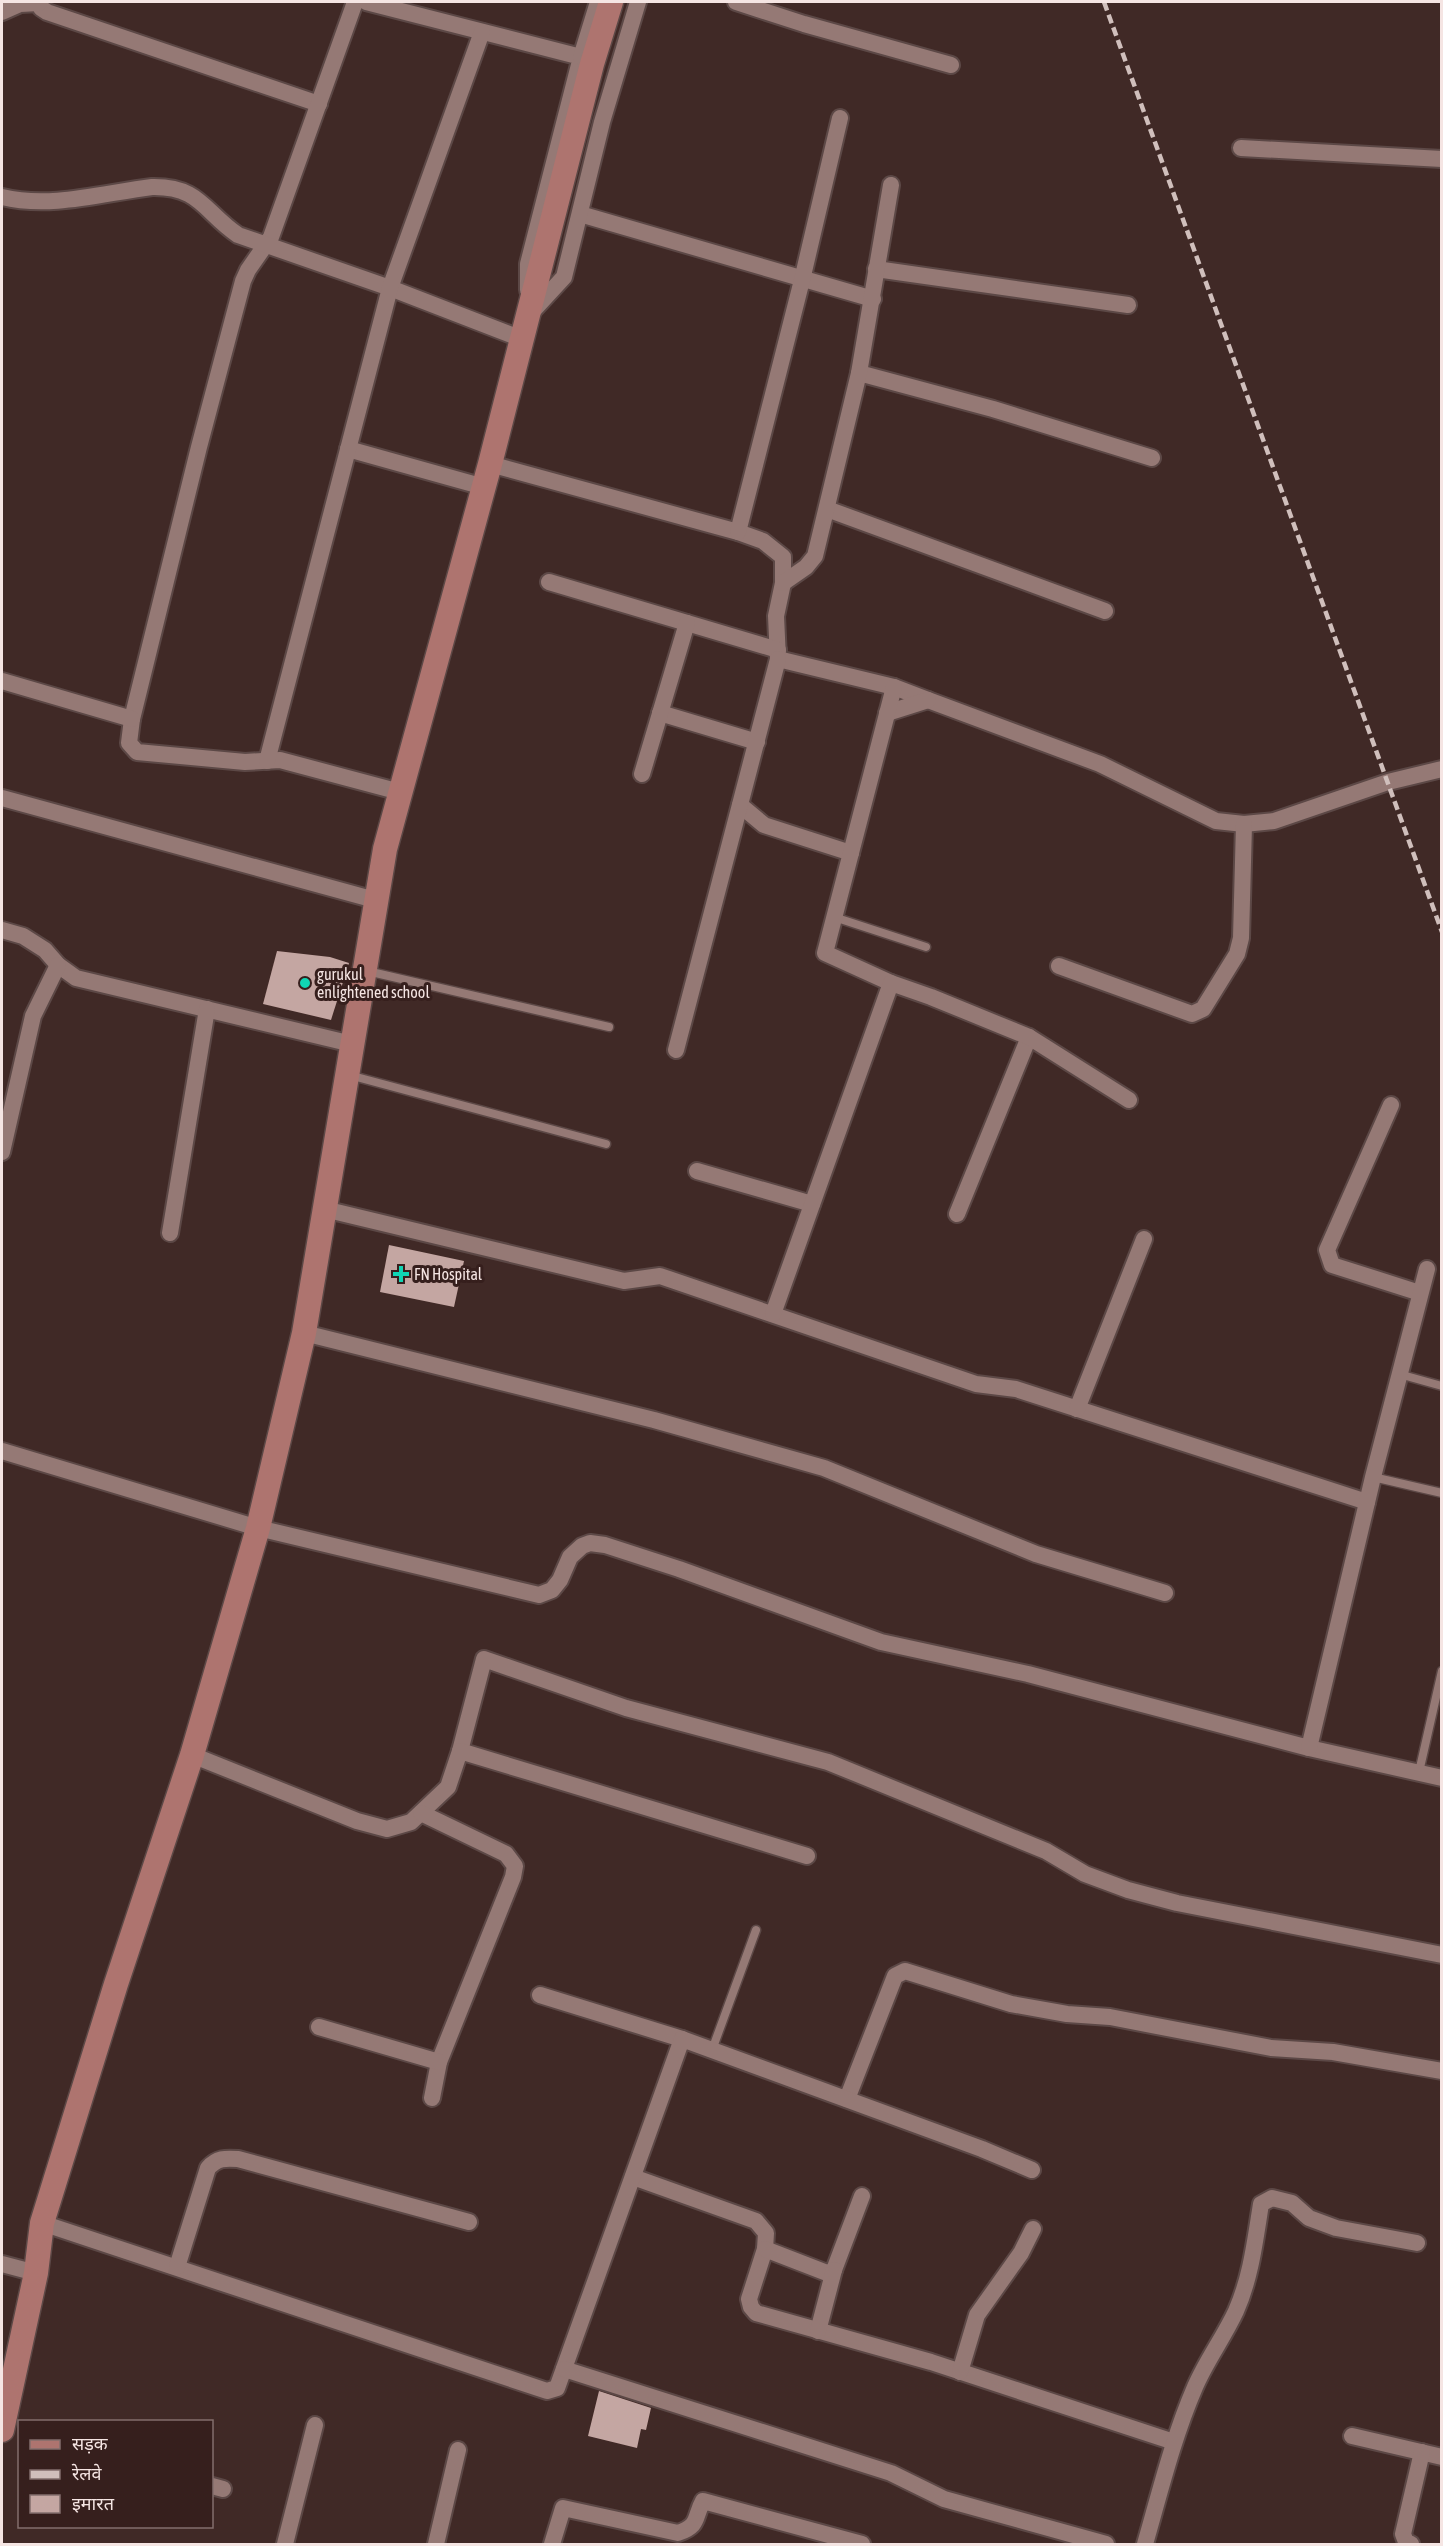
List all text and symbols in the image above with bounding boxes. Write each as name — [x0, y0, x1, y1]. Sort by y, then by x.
place label: gurukul enlightened school — [317, 965, 430, 1002]
marker: gurukul enlightened school — [298, 976, 312, 990]
marker: FN Hospital — [392, 1265, 410, 1283]
place label: FN Hospital — [414, 1265, 483, 1284]
legend — [18, 2420, 213, 2528]
text: सड़क — [72, 2433, 109, 2454]
text: रेलवे — [71, 2463, 103, 2484]
text: इमारत — [72, 2493, 115, 2514]

